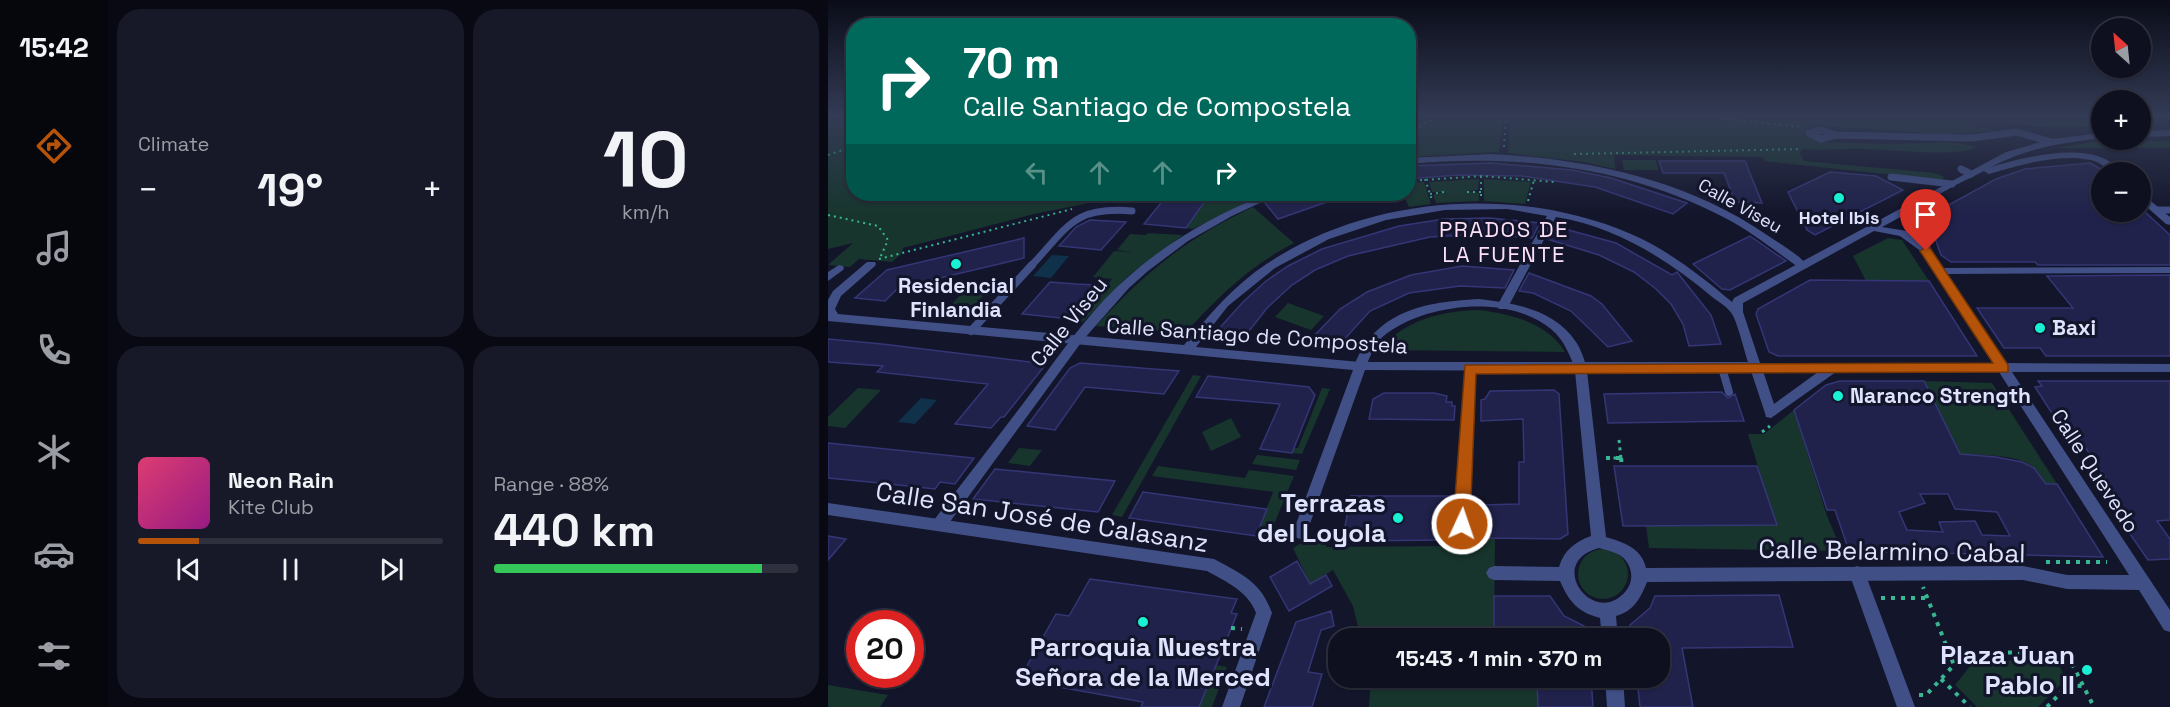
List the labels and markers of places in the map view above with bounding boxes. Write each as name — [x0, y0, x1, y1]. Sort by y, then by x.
pin — [1900, 189, 1951, 251]
marker: Hotel Ibis — [1832, 191, 1846, 205]
place label: Hotel Ibis — [1799, 206, 1879, 229]
marker: Residencial Finlandia — [949, 257, 963, 271]
place label: Residencial Finlandia — [898, 272, 1014, 323]
place label: Baxi — [2052, 314, 2096, 341]
marker: Baxi — [2033, 321, 2047, 335]
place label: Naranco Strength — [1850, 382, 2031, 409]
marker: Naranco Strength — [1831, 389, 1845, 403]
place label: Terrazas del Loyola — [1257, 486, 1386, 550]
marker: Terrazas del Loyola — [1391, 511, 1405, 525]
marker: Parroquia Nuestra Señora de la Merced — [1136, 615, 1150, 629]
place label: Parroquia Nuestra Señora de la Merced — [1015, 630, 1271, 694]
place label: Plaza Juan Pablo II — [1940, 638, 2075, 702]
marker: Plaza Juan Pablo II — [2080, 663, 2094, 677]

